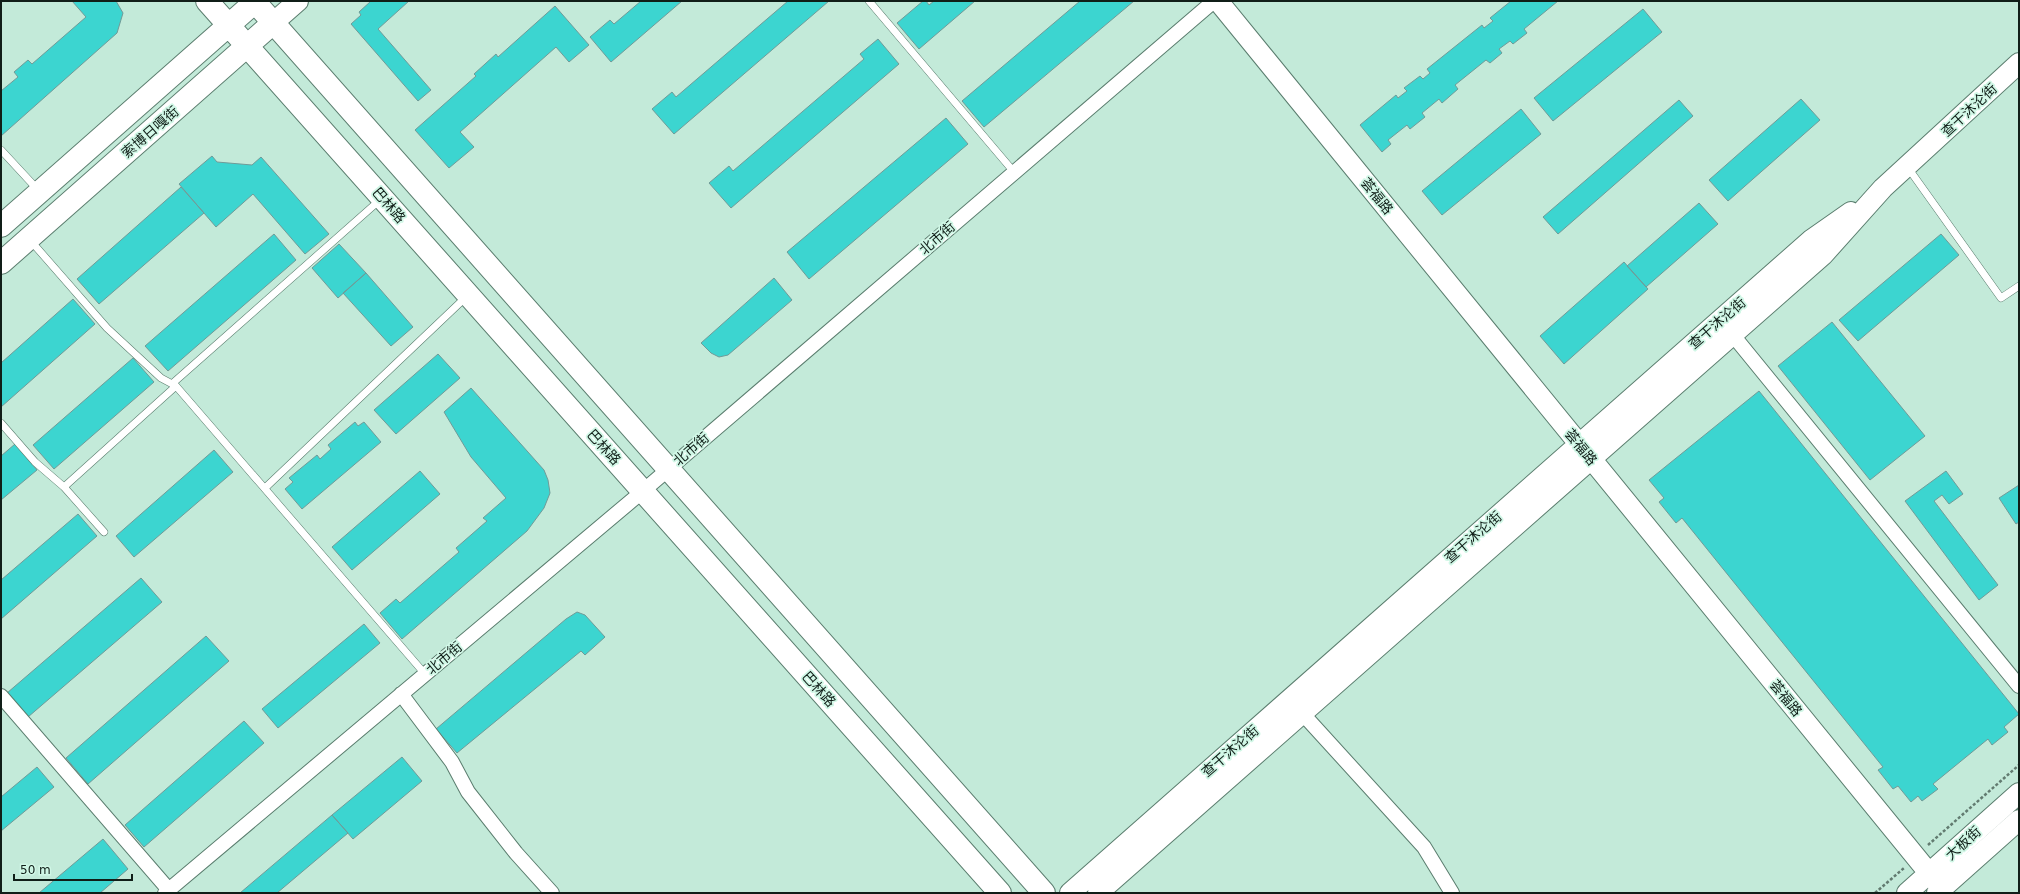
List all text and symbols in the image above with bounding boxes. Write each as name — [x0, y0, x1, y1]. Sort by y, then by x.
street label: 查干沐沦街 — [1938, 80, 2000, 140]
street label: 索博日嘎街 — [118, 103, 182, 161]
street label: 荟福路 — [1358, 175, 1396, 217]
street label: 巴林路 — [369, 184, 409, 226]
street label: 北市街 — [916, 218, 958, 258]
street label: 查干沐沦街 — [1685, 294, 1749, 352]
street label: 巴林路 — [584, 426, 624, 468]
street label: 荟福路 — [1562, 426, 1600, 468]
street label: 北市街 — [670, 429, 712, 469]
street label: 查干沐沦街 — [1441, 508, 1505, 566]
street label: 北市街 — [423, 638, 465, 678]
street label: 巴林路 — [799, 668, 839, 710]
street label: 荟福路 — [1767, 677, 1805, 719]
street label: 查干沐沦街 — [1198, 722, 1262, 780]
street label: 大板街 — [1942, 823, 1984, 863]
scale bar — [14, 856, 132, 882]
text: 50 m — [20, 863, 51, 877]

